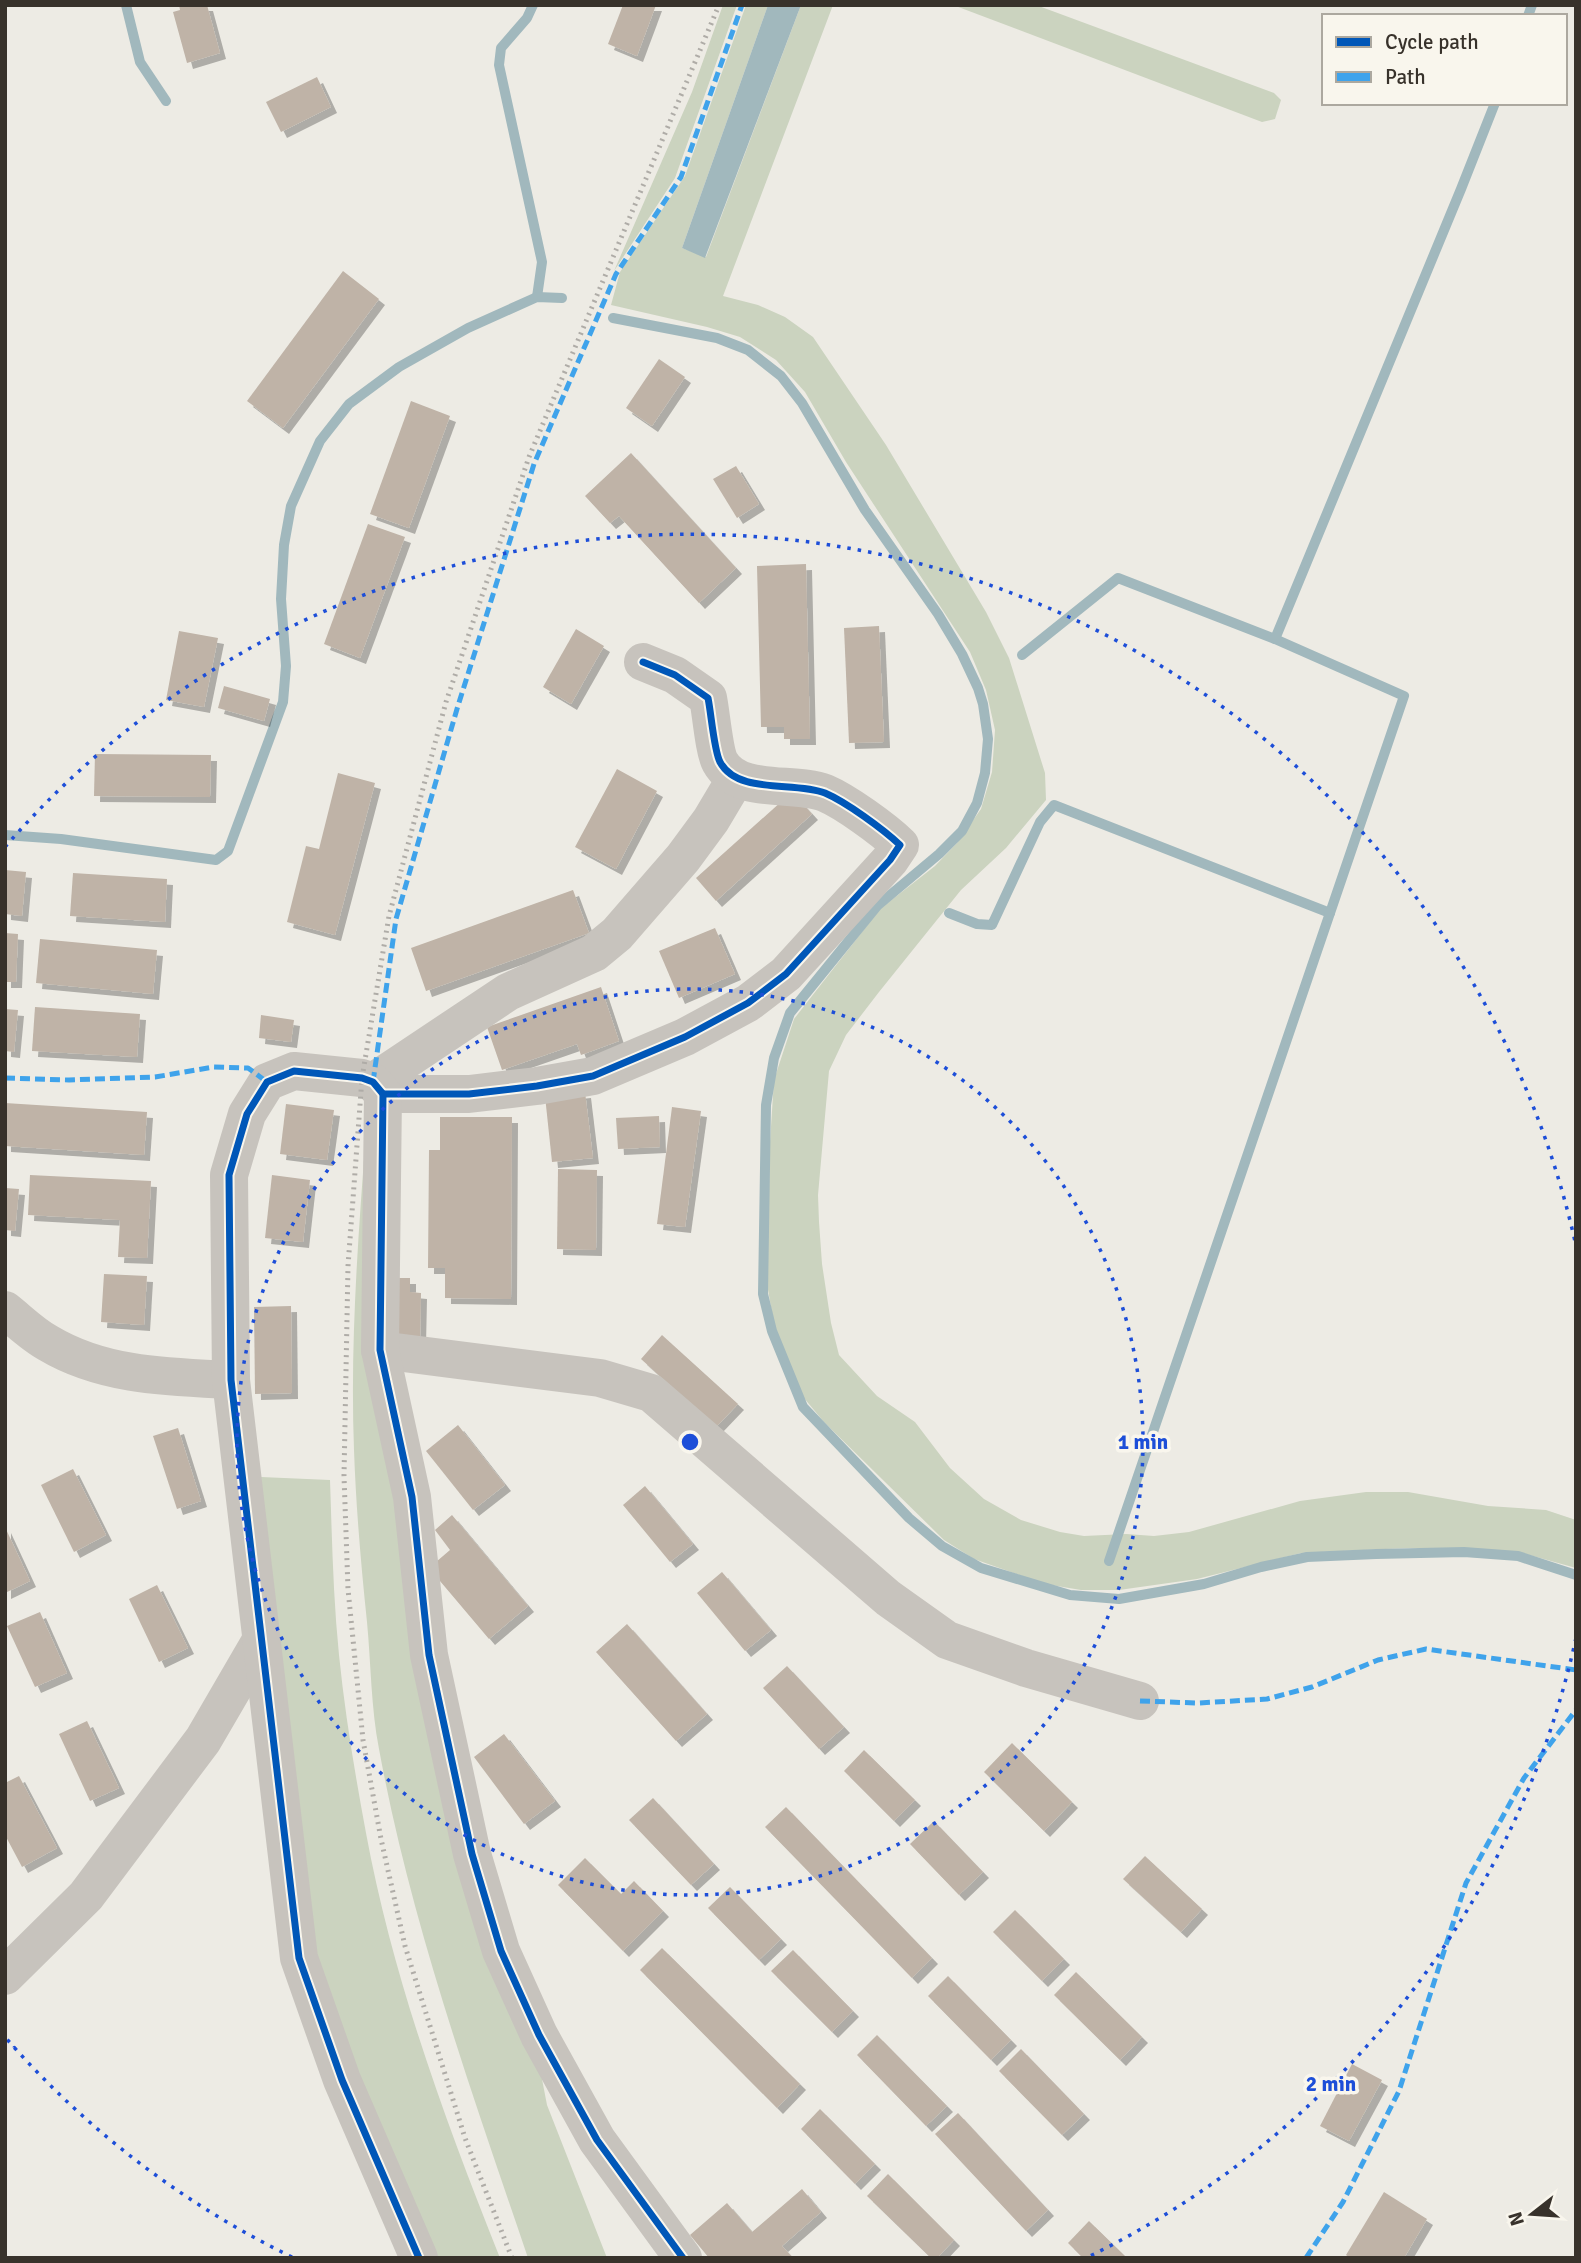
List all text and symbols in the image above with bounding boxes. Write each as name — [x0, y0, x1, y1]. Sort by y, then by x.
legend — [1322, 14, 1567, 105]
text: Cycle path — [1385, 29, 1479, 55]
text: Path — [1385, 64, 1426, 90]
text: 1 min — [1118, 1429, 1168, 1455]
centre of rings — [678, 1430, 702, 1454]
text: 2 min — [1306, 2071, 1356, 2097]
north arrow — [1497, 2179, 1567, 2249]
text: N — [1503, 2209, 1530, 2229]

